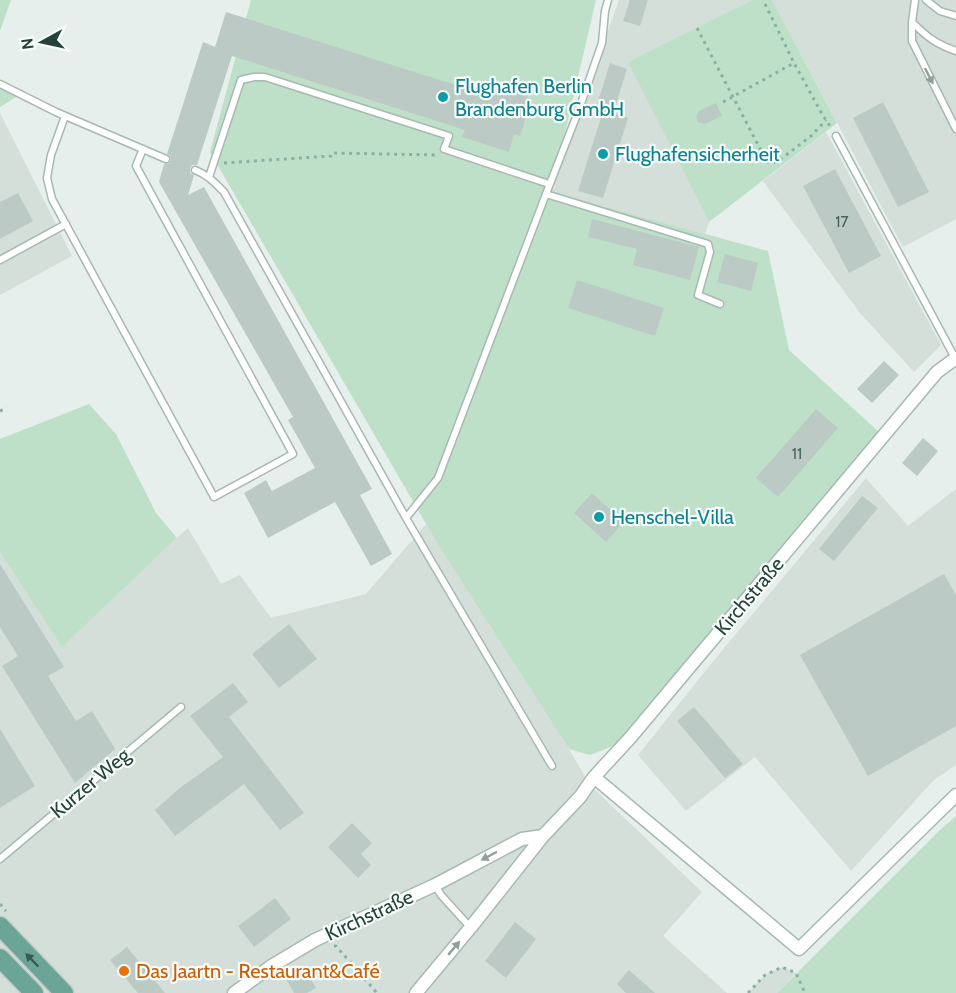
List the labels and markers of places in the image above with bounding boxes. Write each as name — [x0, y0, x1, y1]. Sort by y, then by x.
place label: Flughafen Berlin Brandenburg GmbH — [455, 74, 624, 121]
marker: Flughafen Berlin Brandenburg GmbH — [436, 90, 450, 104]
place label: Flughafensicherheit — [615, 142, 780, 166]
marker: Flughafensicherheit — [596, 147, 610, 161]
place label: Henschel-Villa — [611, 505, 734, 529]
marker: Henschel-Villa — [592, 510, 606, 524]
place label: Das Jaartn - Restaurant&Café — [136, 959, 380, 983]
marker: Das Jaartn - Restaurant&Café — [117, 964, 131, 978]

